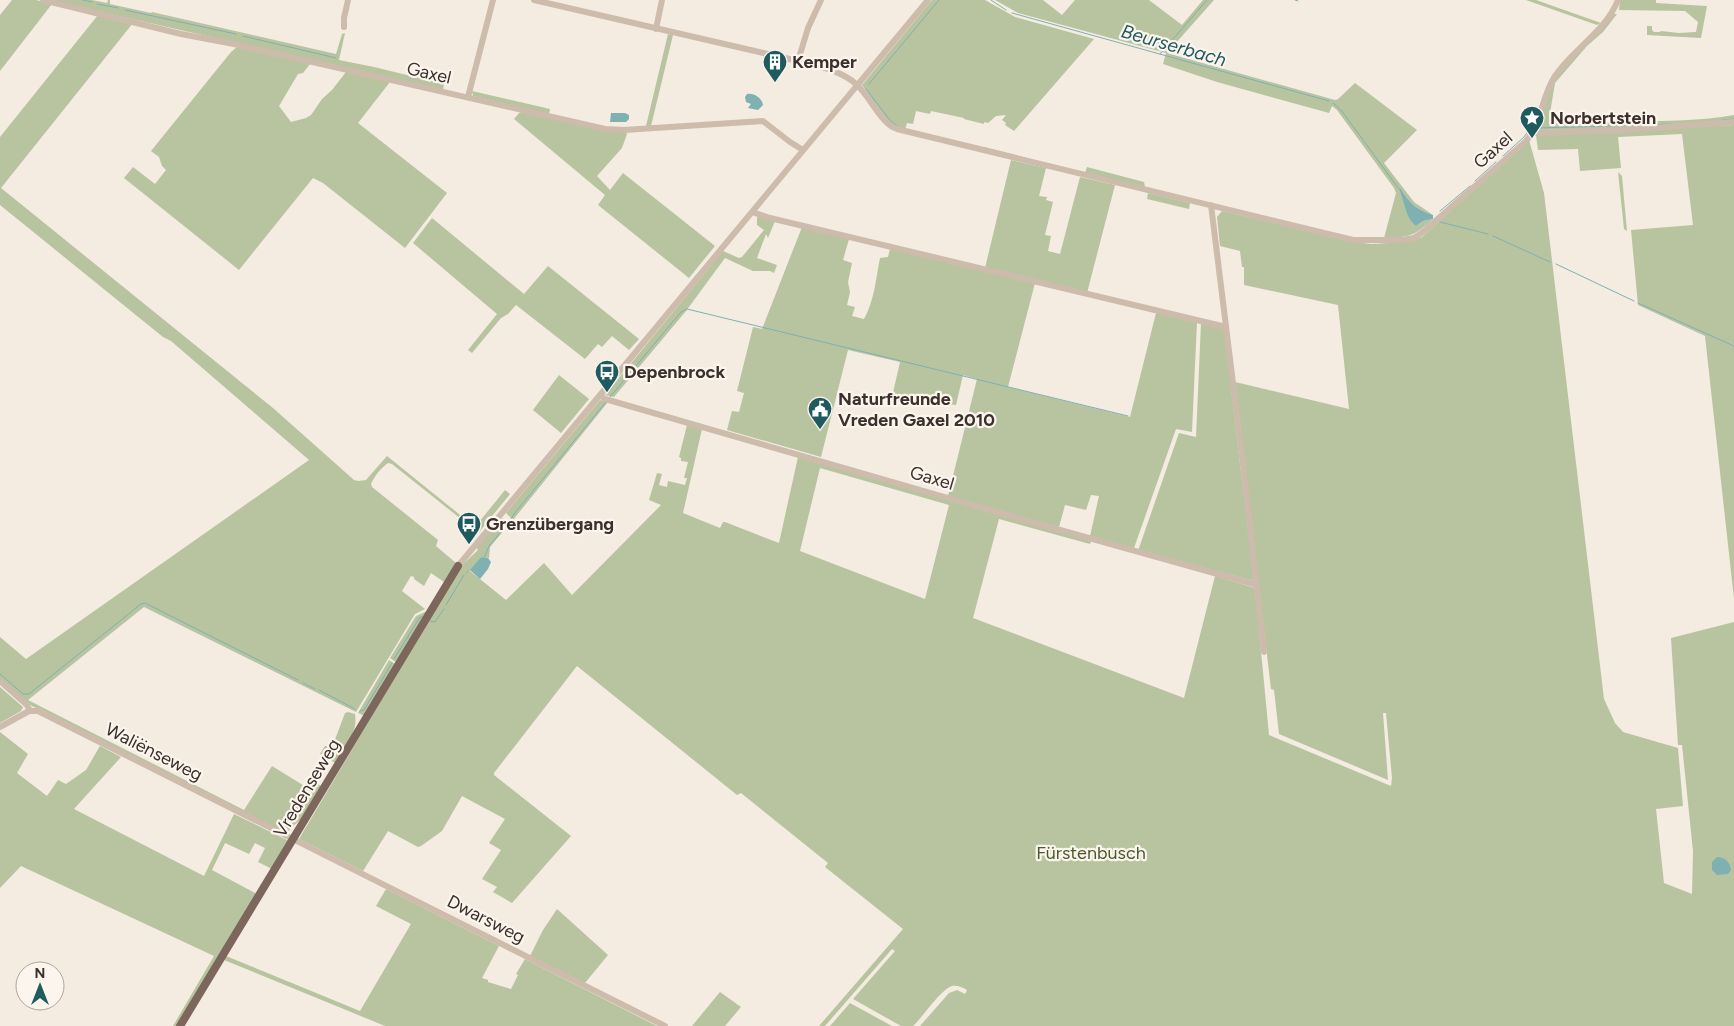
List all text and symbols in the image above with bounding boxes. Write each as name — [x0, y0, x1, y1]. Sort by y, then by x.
water label: Beurserbach — [1119, 20, 1229, 72]
building icon: Kemper — [762, 49, 788, 83]
place label: Kemper — [792, 51, 857, 73]
street label: Gaxel — [405, 57, 453, 89]
place icon: Norbertstein — [1519, 105, 1545, 139]
place label: Norbertstein — [1550, 107, 1656, 129]
street label: Gaxel — [1469, 127, 1517, 173]
bus stop icon: Depenbrock — [594, 359, 620, 393]
place label: Depenbrock — [624, 361, 725, 383]
place label: Naturfreunde Vreden Gaxel 2010 — [838, 388, 995, 431]
public building icon: Naturfreunde Vreden Gaxel 2010 — [807, 396, 833, 430]
street label: Gaxel — [907, 461, 957, 495]
bus stop icon: Grenzübergang — [456, 511, 482, 545]
place label: Grenzübergang — [486, 513, 614, 535]
street label: Waliënseweg — [102, 718, 206, 786]
street label: Vredenseweg — [269, 735, 345, 841]
park label: Fürstenbusch — [1036, 842, 1146, 864]
street label: Dwarsweg — [443, 890, 529, 948]
north arrow — [15, 961, 65, 1011]
text: N — [35, 965, 45, 982]

